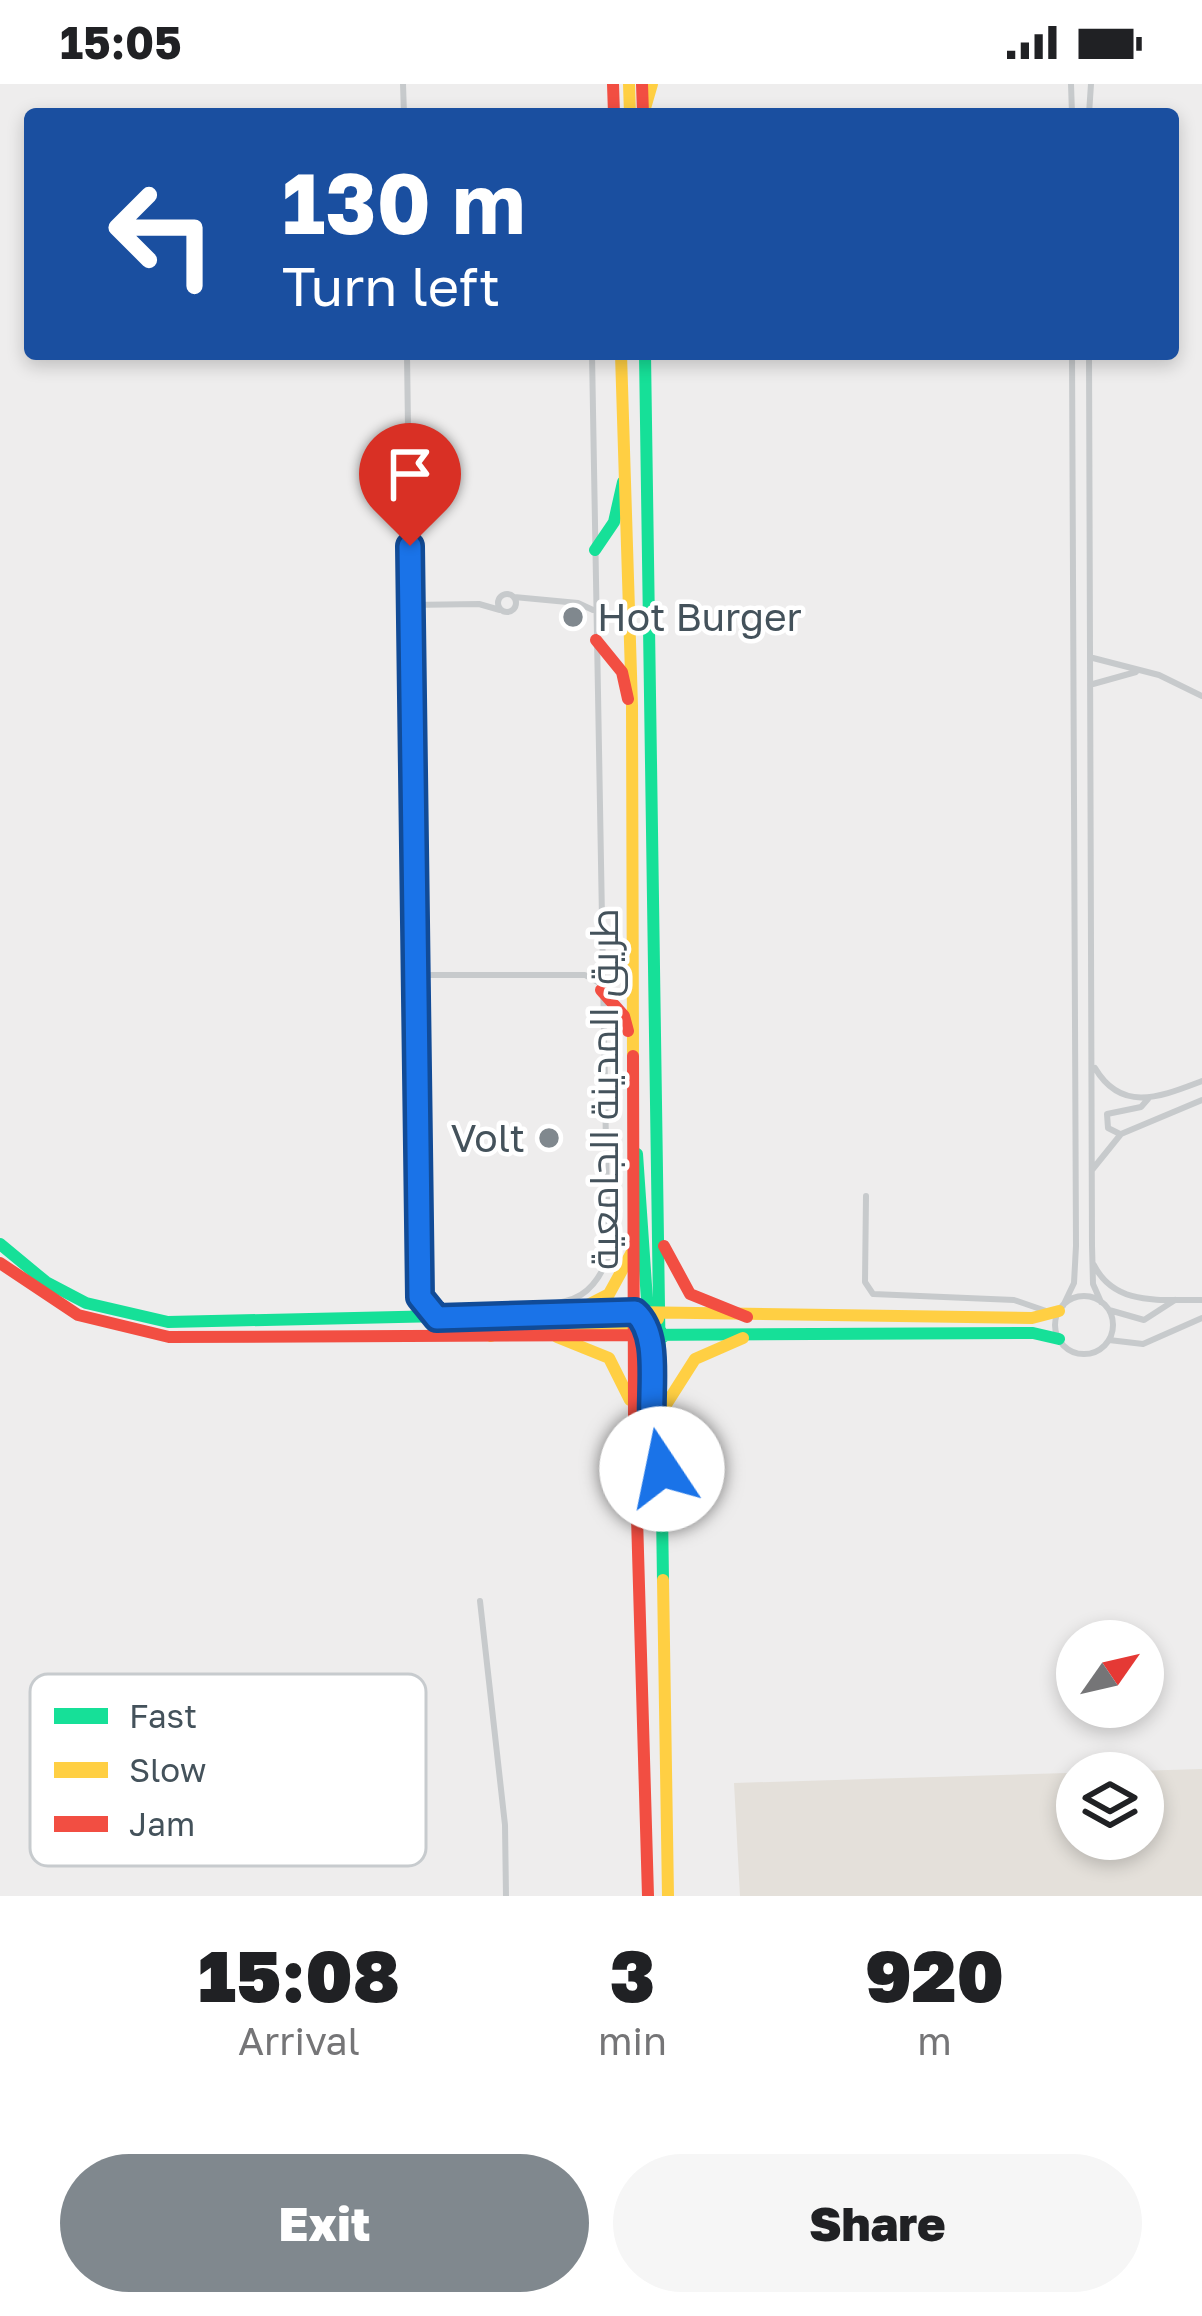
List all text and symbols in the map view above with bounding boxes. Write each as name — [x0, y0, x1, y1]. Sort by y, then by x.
text: 15:05 — [60, 15, 182, 69]
text: 130 m — [282, 152, 526, 252]
icon: left — [84, 156, 240, 312]
text: Turn left — [282, 253, 500, 318]
pin — [359, 423, 461, 546]
icon: arrive — [377, 441, 443, 507]
place label: Hot Burger — [597, 593, 802, 640]
marker: Hot Burger — [560, 604, 586, 630]
street label: طريق المدينة الجامعية — [580, 908, 628, 1270]
place label: Volt — [451, 1114, 525, 1161]
marker: Volt — [536, 1125, 562, 1151]
position arrow — [599, 1406, 725, 1532]
north arrow — [1056, 1620, 1164, 1728]
map controls — [1056, 1620, 1164, 1860]
legend — [30, 1674, 426, 1866]
text: Fast — [129, 1696, 197, 1735]
text: Slow — [129, 1750, 207, 1789]
button: layers — [1056, 1752, 1164, 1860]
text: Jam — [129, 1804, 195, 1843]
text: 15:08 — [198, 1931, 400, 2018]
text: 3 — [610, 1931, 655, 2018]
text: 920 — [865, 1931, 1004, 2018]
text: Arrival — [238, 2017, 360, 2064]
text: min — [598, 2017, 667, 2064]
text: m — [917, 2017, 952, 2064]
button: Exit — [60, 2154, 589, 2292]
button: Share — [613, 2154, 1142, 2292]

